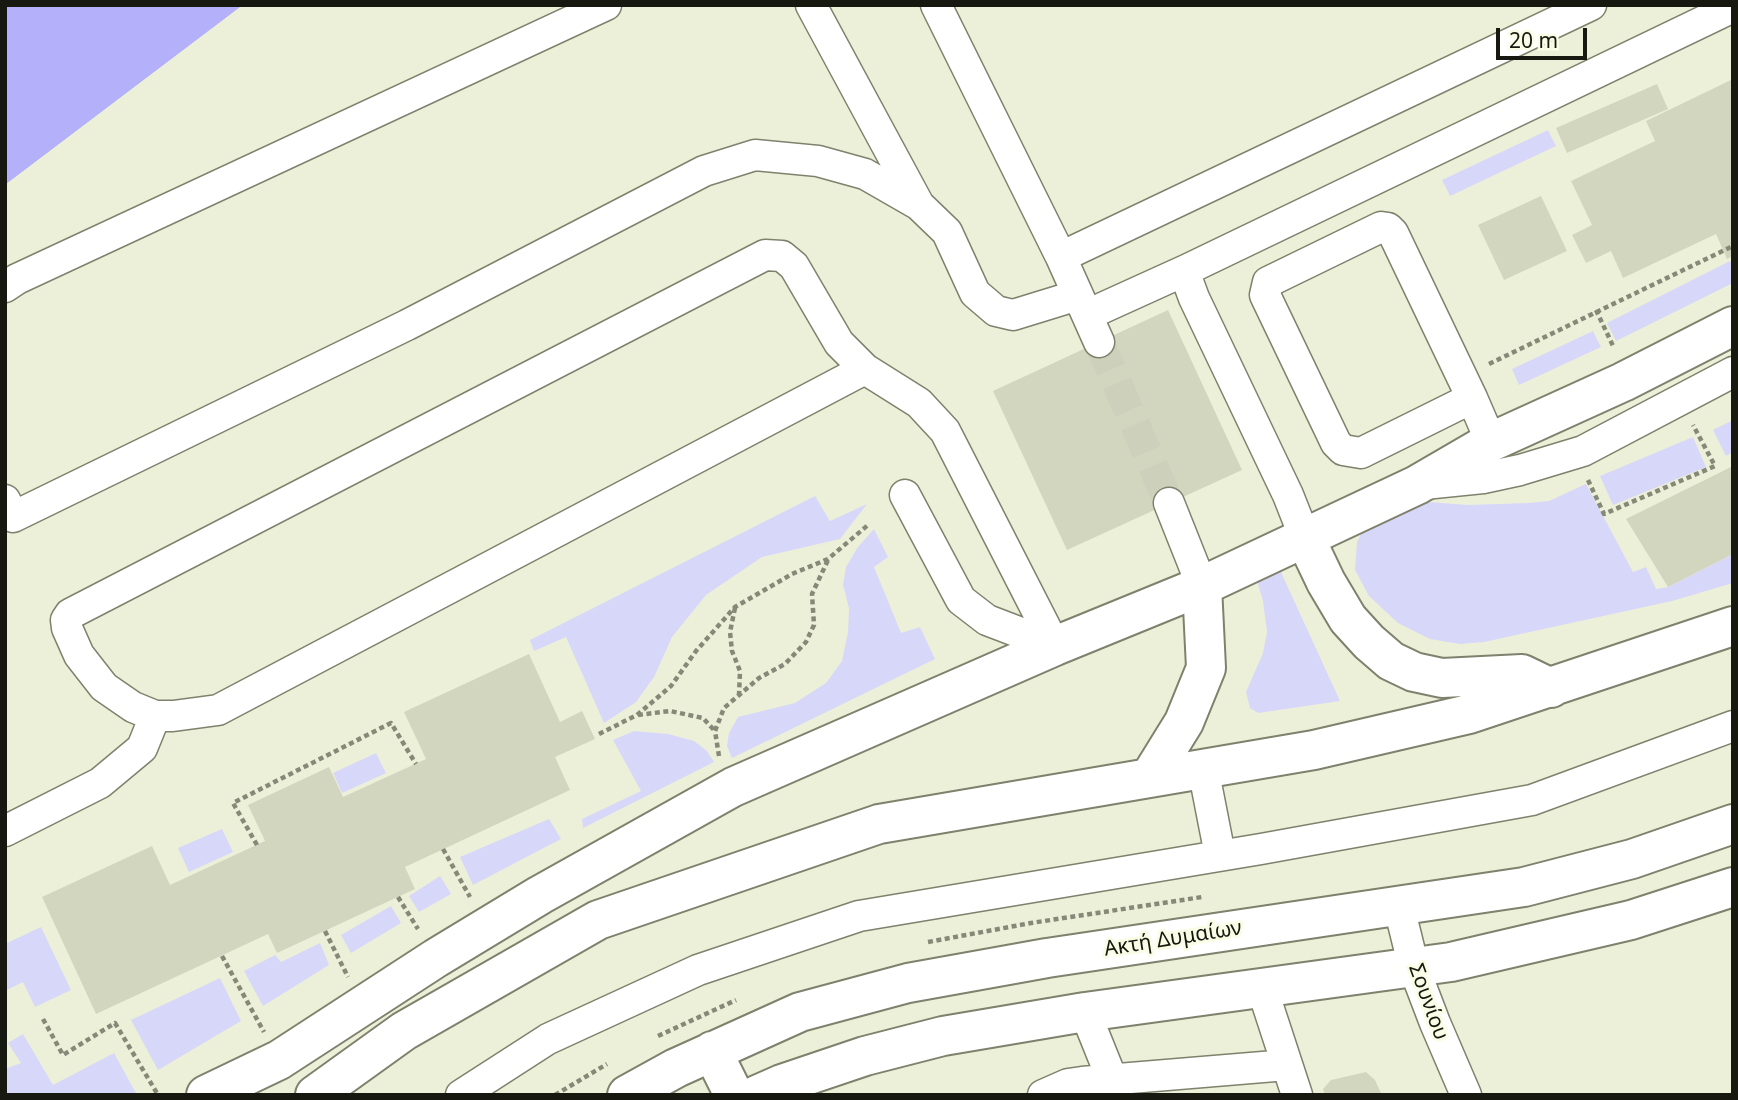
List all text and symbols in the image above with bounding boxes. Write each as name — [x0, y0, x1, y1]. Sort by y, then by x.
scale bar — [1500, 14, 1591, 58]
text: 20 m — [1509, 26, 1558, 54]
street label: Ακτή Δυμαίων — [1102, 916, 1244, 962]
street label: Σουνίου — [1403, 960, 1453, 1044]

